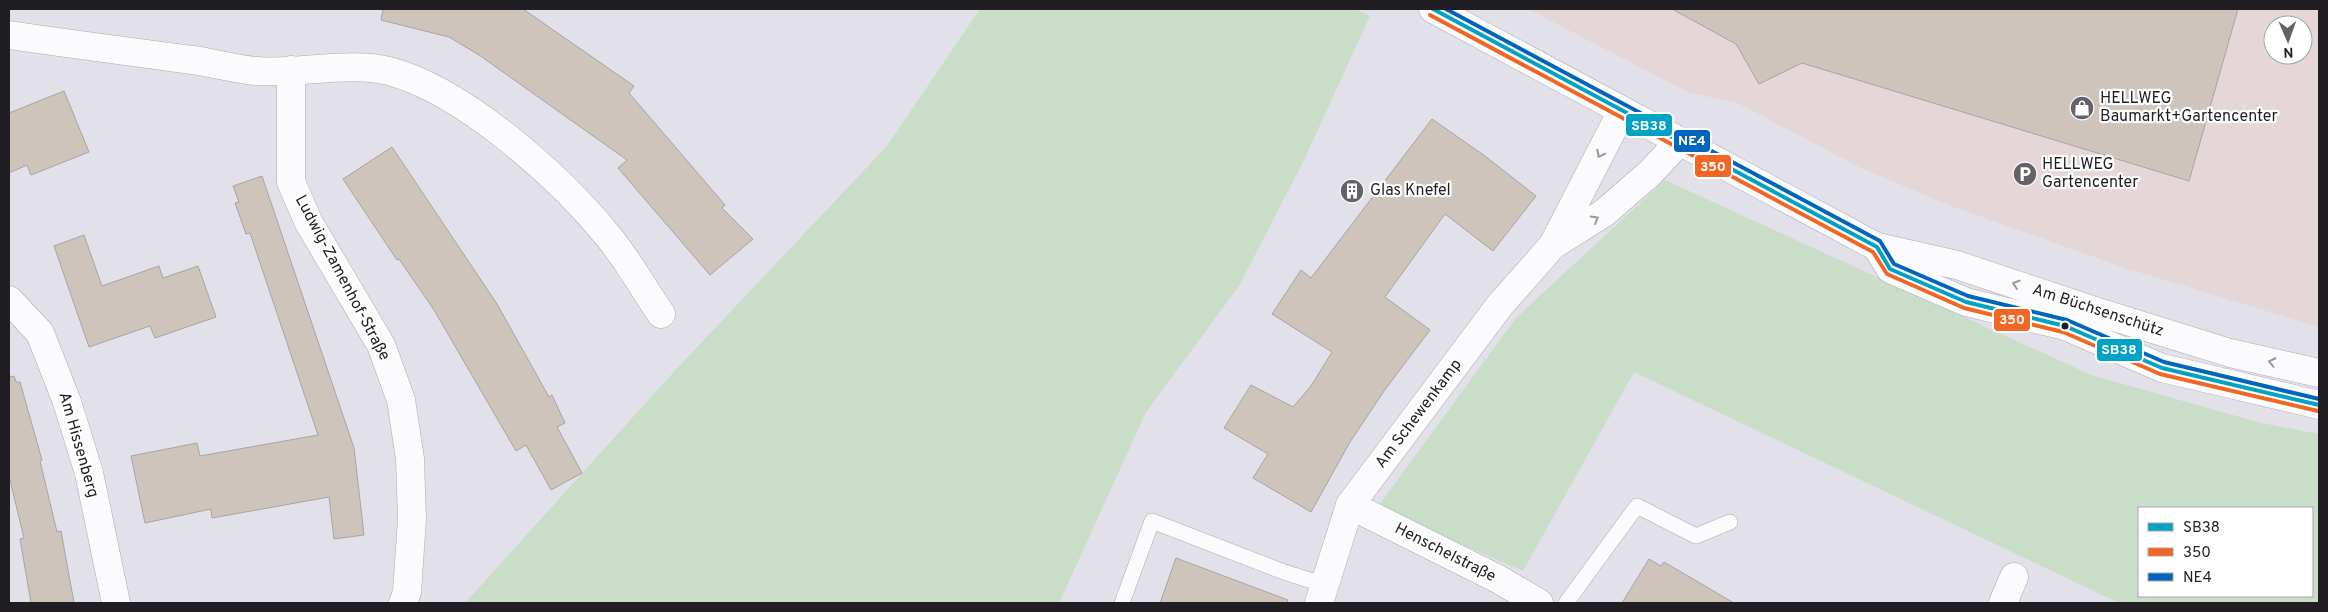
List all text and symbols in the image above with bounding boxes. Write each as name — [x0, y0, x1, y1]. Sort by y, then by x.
north arrow — [2263, 15, 2313, 65]
text: N — [2283, 43, 2294, 60]
place label: HELLWEG Baumarkt+Gartencenter — [2100, 89, 2278, 127]
shop icon: HELLWEG Baumarkt+Gartencenter — [2069, 95, 2095, 121]
line badge: SB38 — [1625, 113, 1673, 137]
text: SB38 — [1631, 118, 1667, 135]
line badge: NE4 — [1673, 129, 1711, 153]
text: NE4 — [1678, 133, 1706, 150]
one-way arrow — [1596, 149, 1606, 158]
line badge: 350 — [1694, 154, 1732, 178]
place label: HELLWEG Gartencenter — [2042, 155, 2139, 193]
text: 350 — [1700, 159, 1726, 176]
parking icon: HELLWEG Gartencenter — [2012, 161, 2038, 187]
building icon: Glas Knefel — [1339, 178, 1365, 204]
place label: Glas Knefel — [1370, 181, 1451, 201]
street label: Ludwig-Zamenhof-Straße — [290, 192, 394, 364]
one-way arrow — [1589, 216, 1598, 226]
one-way arrow — [2012, 280, 2021, 290]
street label: Am Büchsenschütz — [2030, 280, 2166, 342]
line badge: 350 — [1993, 308, 2031, 332]
text: 350 — [1999, 312, 2025, 329]
unlabelled marker — [2060, 321, 2070, 331]
line badge: SB38 — [2096, 338, 2143, 362]
text: SB38 — [2101, 342, 2137, 359]
street label: Am Schewenkamp — [1371, 355, 1467, 473]
one-way arrow — [2267, 357, 2276, 368]
street label: Am Hissenberg — [53, 390, 103, 500]
legend — [2138, 507, 2313, 597]
street label: Henschelstraße — [1391, 519, 1499, 587]
text: SB38 — [2183, 519, 2220, 538]
text: 350 — [2183, 544, 2211, 563]
text: NE4 — [2183, 569, 2212, 588]

